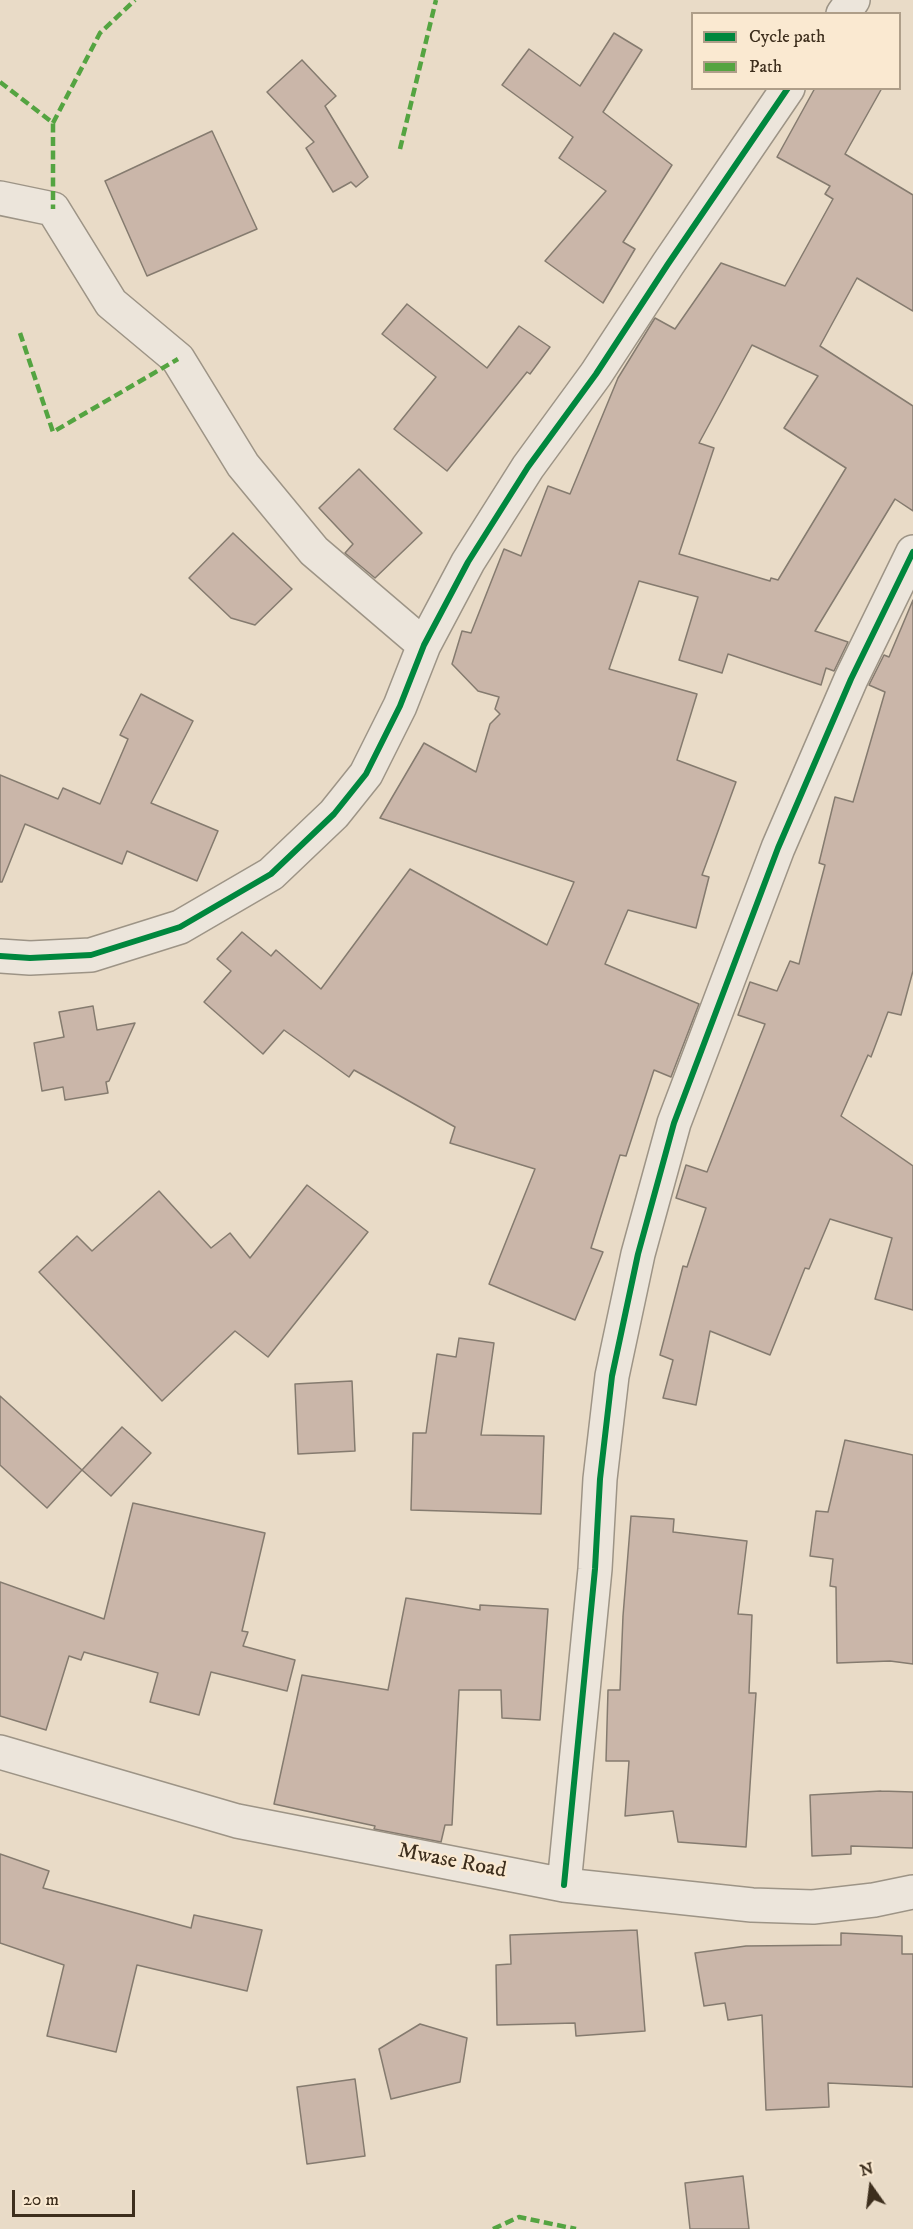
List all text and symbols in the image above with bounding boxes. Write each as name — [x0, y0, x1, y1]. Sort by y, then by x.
legend — [691, 12, 901, 90]
text: Cycle path — [749, 26, 826, 48]
text: Path — [749, 56, 782, 78]
street label: Mwase Road — [396, 1839, 508, 1885]
north arrow — [841, 2157, 901, 2217]
text: N — [858, 2158, 875, 2181]
scale bar — [15, 2178, 138, 2216]
text: 20 m — [23, 2189, 59, 2211]

